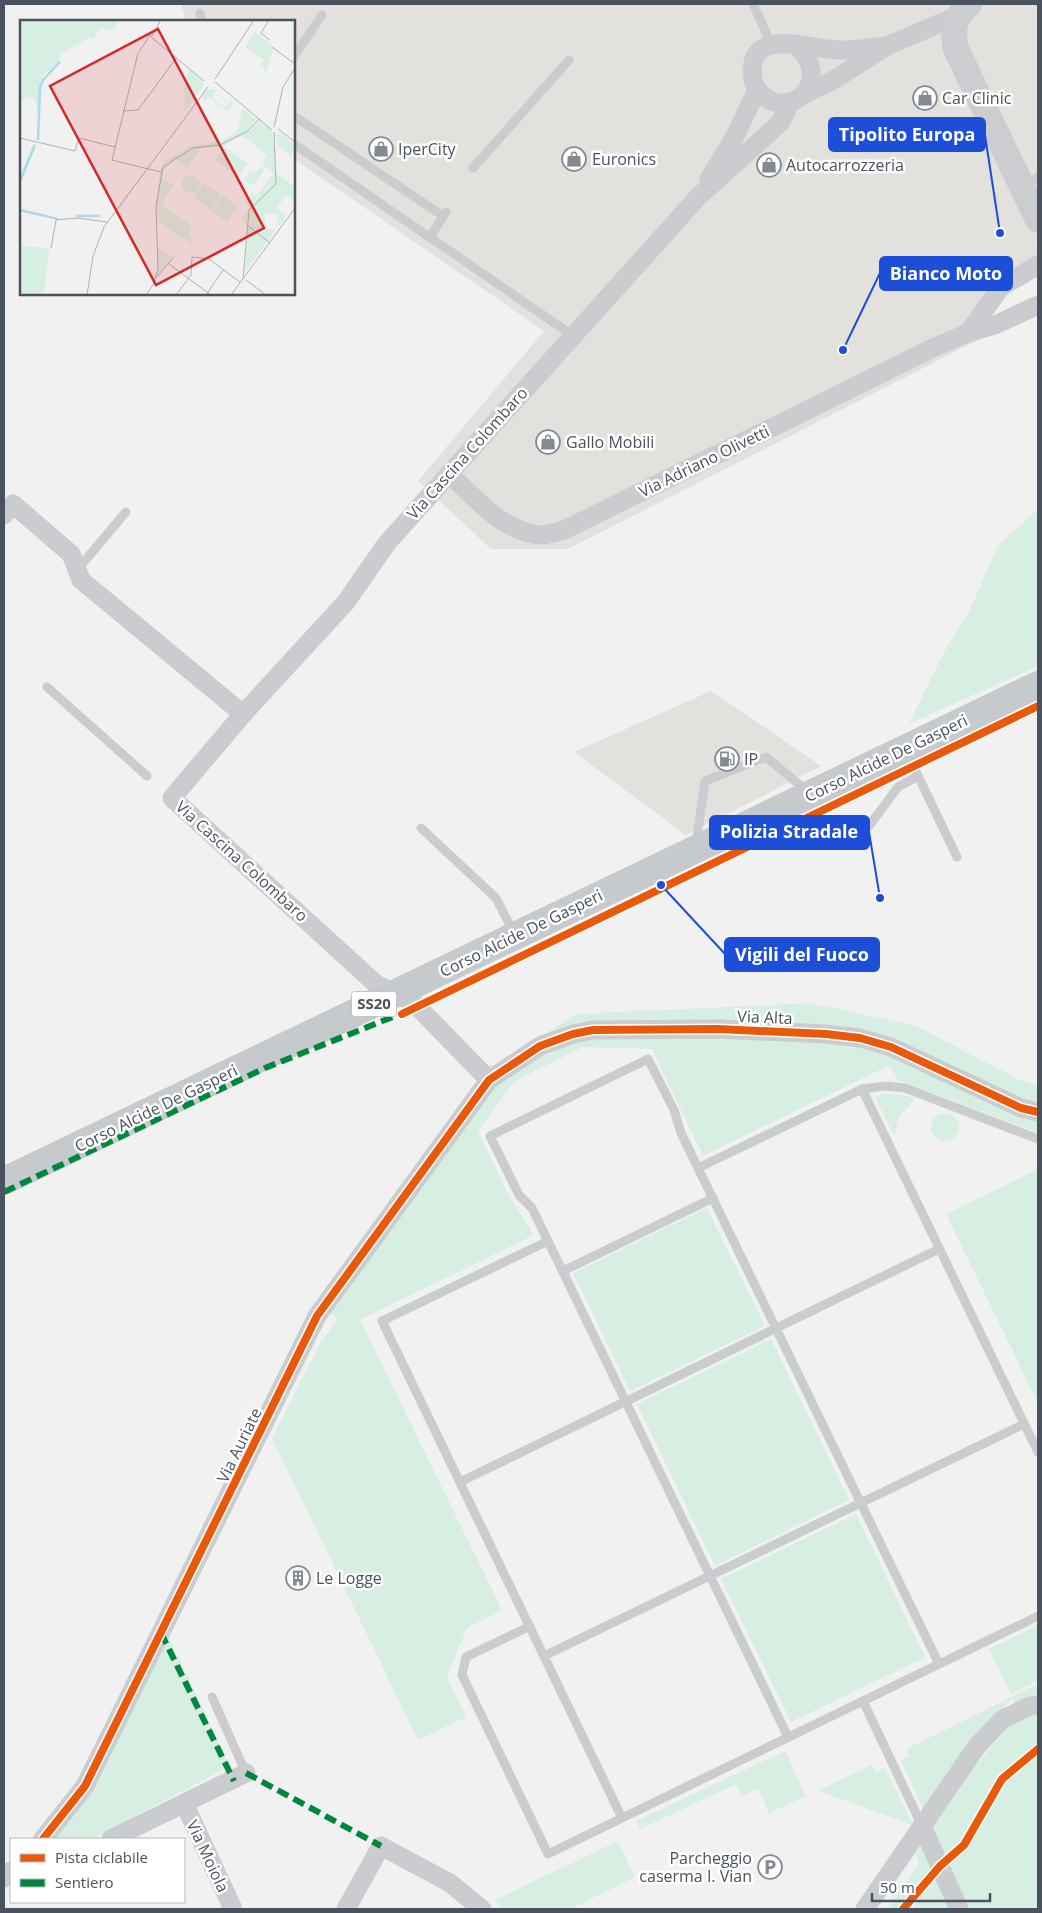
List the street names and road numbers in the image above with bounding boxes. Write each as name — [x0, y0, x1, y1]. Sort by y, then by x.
street label: Via Cascina Colombaro — [402, 382, 532, 524]
street label: Via Adriano Olivetti — [635, 420, 773, 502]
street label: Corso Alcide De Gasperi — [801, 709, 971, 807]
street label: Via Cascina Colombaro — [171, 796, 313, 926]
street label: Corso Alcide De Gasperi — [436, 884, 606, 982]
road number: SS20 — [352, 992, 396, 1016]
street label: Via Alta — [737, 1005, 793, 1029]
street label: Corso Alcide De Gasperi — [71, 1059, 241, 1157]
street label: Via Auriate — [211, 1404, 267, 1486]
street label: Via Moiola — [182, 1816, 234, 1896]

